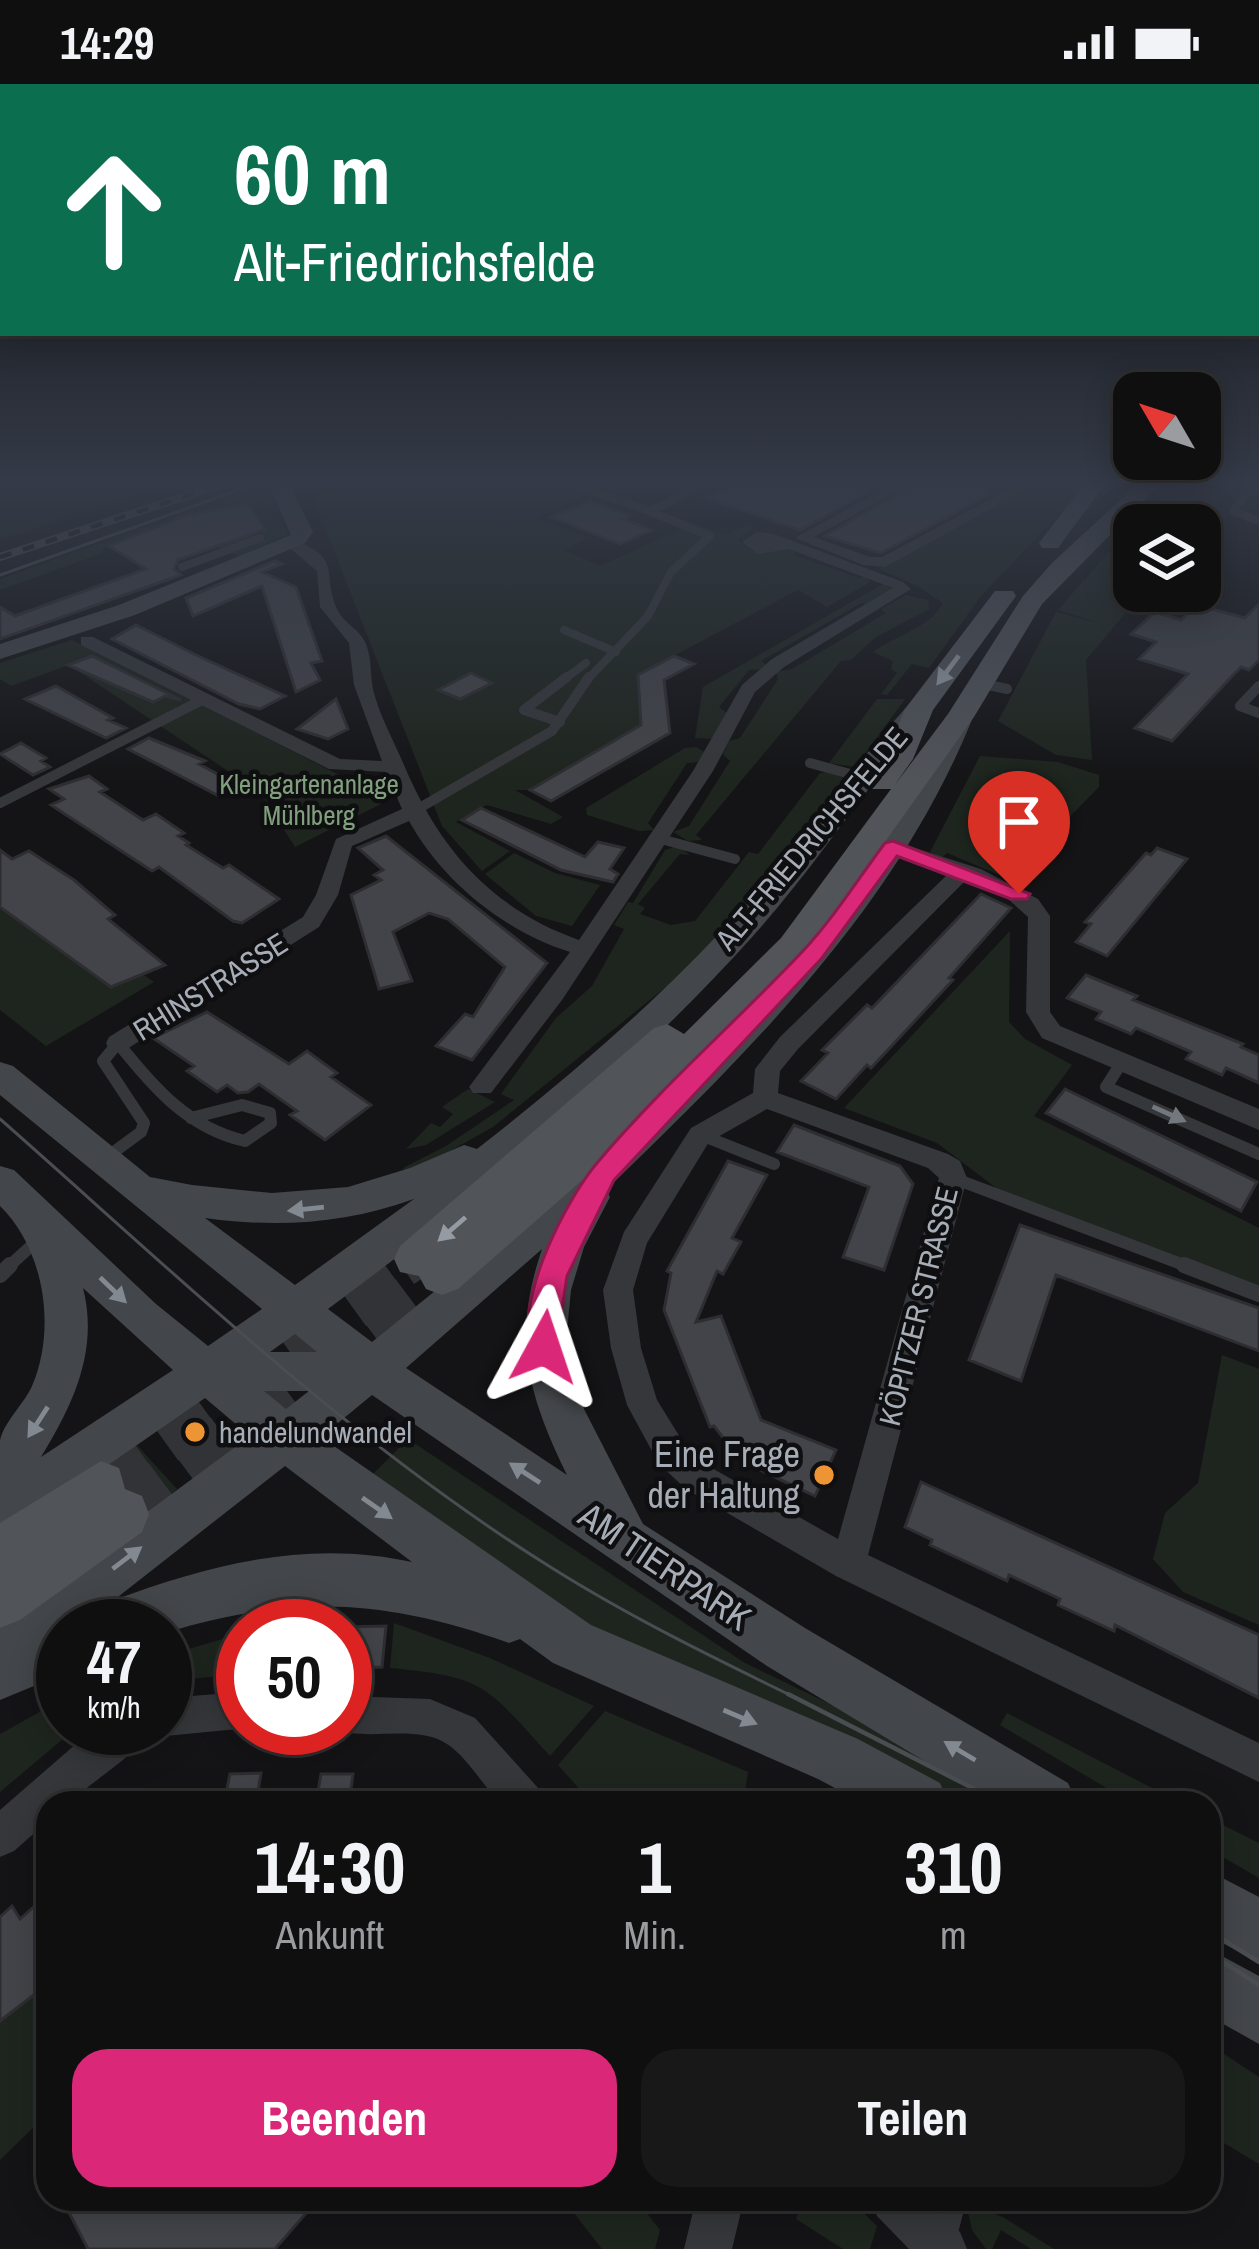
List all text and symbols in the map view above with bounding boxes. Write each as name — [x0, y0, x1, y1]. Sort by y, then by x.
text: 14:29 — [60, 12, 154, 73]
text: 60 m — [234, 117, 391, 230]
icon: ahead — [36, 132, 192, 288]
text: Alt-Friedrichsfelde — [234, 225, 596, 298]
north arrow — [1113, 372, 1221, 480]
map controls — [1113, 372, 1221, 612]
button: layers — [1113, 504, 1221, 612]
one-way arrow — [936, 654, 960, 685]
street label: ALT-FRIEDRICHSFELDE — [705, 718, 916, 959]
park label: Kleingartenanlage Mühlberg — [219, 766, 399, 833]
pin — [968, 771, 1070, 894]
icon: arrive — [986, 789, 1052, 855]
street label: RHINSTRASSE — [125, 923, 295, 1049]
one-way arrow — [1152, 1105, 1187, 1125]
street label: KÖPITZER STRASSE — [869, 1182, 967, 1430]
one-way arrow — [287, 1200, 324, 1219]
one-way arrow — [437, 1215, 467, 1241]
one-way arrow — [98, 1275, 127, 1303]
position arrow — [481, 1284, 607, 1410]
one-way arrow — [28, 1405, 50, 1438]
place label: handelundwandel — [219, 1412, 412, 1452]
marker: handelundwandel — [182, 1419, 208, 1445]
place label: Eine Frage der Haltung — [647, 1430, 801, 1519]
marker: Eine Frage der Haltung — [811, 1462, 837, 1488]
one-way arrow — [508, 1463, 542, 1484]
street label: AM TIERPARK — [569, 1490, 761, 1641]
one-way arrow — [361, 1496, 393, 1519]
one-way arrow — [111, 1546, 142, 1571]
speed limit sign: 50 — [216, 1599, 372, 1755]
text: 47 — [87, 1621, 141, 1702]
text: km/h — [87, 1687, 141, 1727]
one-way arrow — [722, 1707, 757, 1727]
one-way arrow — [943, 1741, 977, 1762]
text: 14:30 — [254, 1818, 405, 1915]
text: 1 — [638, 1818, 671, 1915]
text: 310 — [904, 1818, 1003, 1915]
text: Ankunft — [276, 1909, 384, 1961]
text: Min. — [624, 1909, 686, 1961]
text: m — [940, 1909, 967, 1961]
button: Beenden — [72, 2049, 617, 2187]
button: Teilen — [641, 2049, 1185, 2187]

